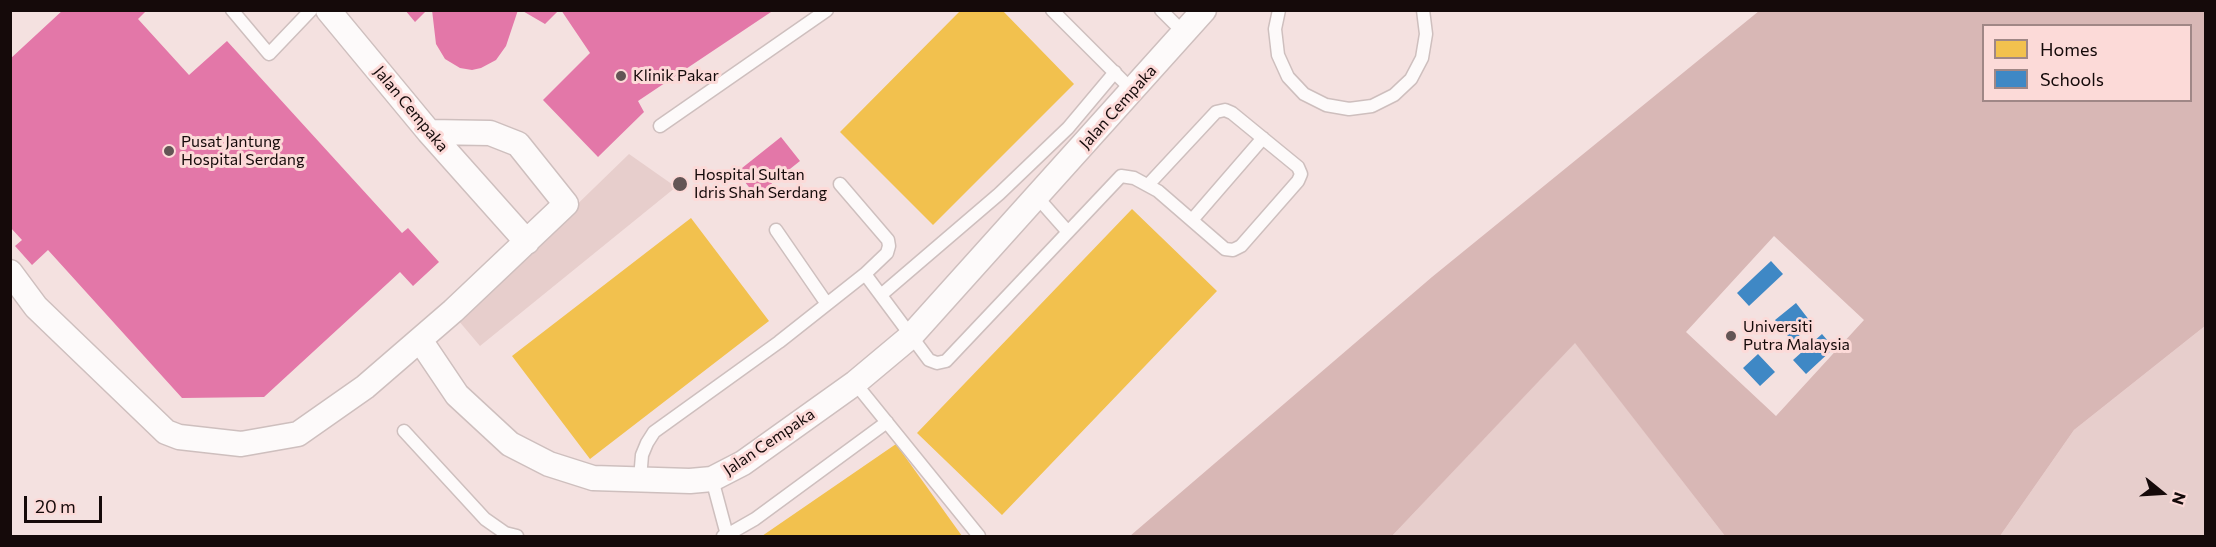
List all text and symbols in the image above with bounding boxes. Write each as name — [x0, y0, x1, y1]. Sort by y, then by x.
legend — [1982, 24, 2192, 102]
text: Homes — [2040, 38, 2098, 60]
street label: Jalan Cempaka — [1075, 61, 1161, 153]
street label: Jalan Cempaka — [370, 62, 452, 156]
place label: Klinik Pakar — [633, 66, 719, 86]
text: Schools — [2040, 68, 2104, 90]
marker: Klinik Pakar — [614, 69, 628, 83]
place label: Pusat Jantung Hospital Serdang — [181, 132, 305, 170]
marker: Pusat Jantung Hospital Serdang — [162, 144, 176, 158]
place label: Hospital Sultan Idris Shah Serdang — [694, 165, 827, 203]
marker: Hospital Sultan Idris Shah Serdang — [671, 175, 689, 193]
place label: Universiti Putra Malaysia — [1743, 317, 1850, 355]
marker: Universiti Putra Malaysia — [1724, 329, 1738, 343]
street label: Jalan Cempaka — [720, 404, 818, 480]
north arrow — [2132, 463, 2192, 523]
scale bar — [27, 484, 105, 522]
text: N — [2169, 490, 2190, 507]
text: 20 m — [35, 495, 76, 517]

